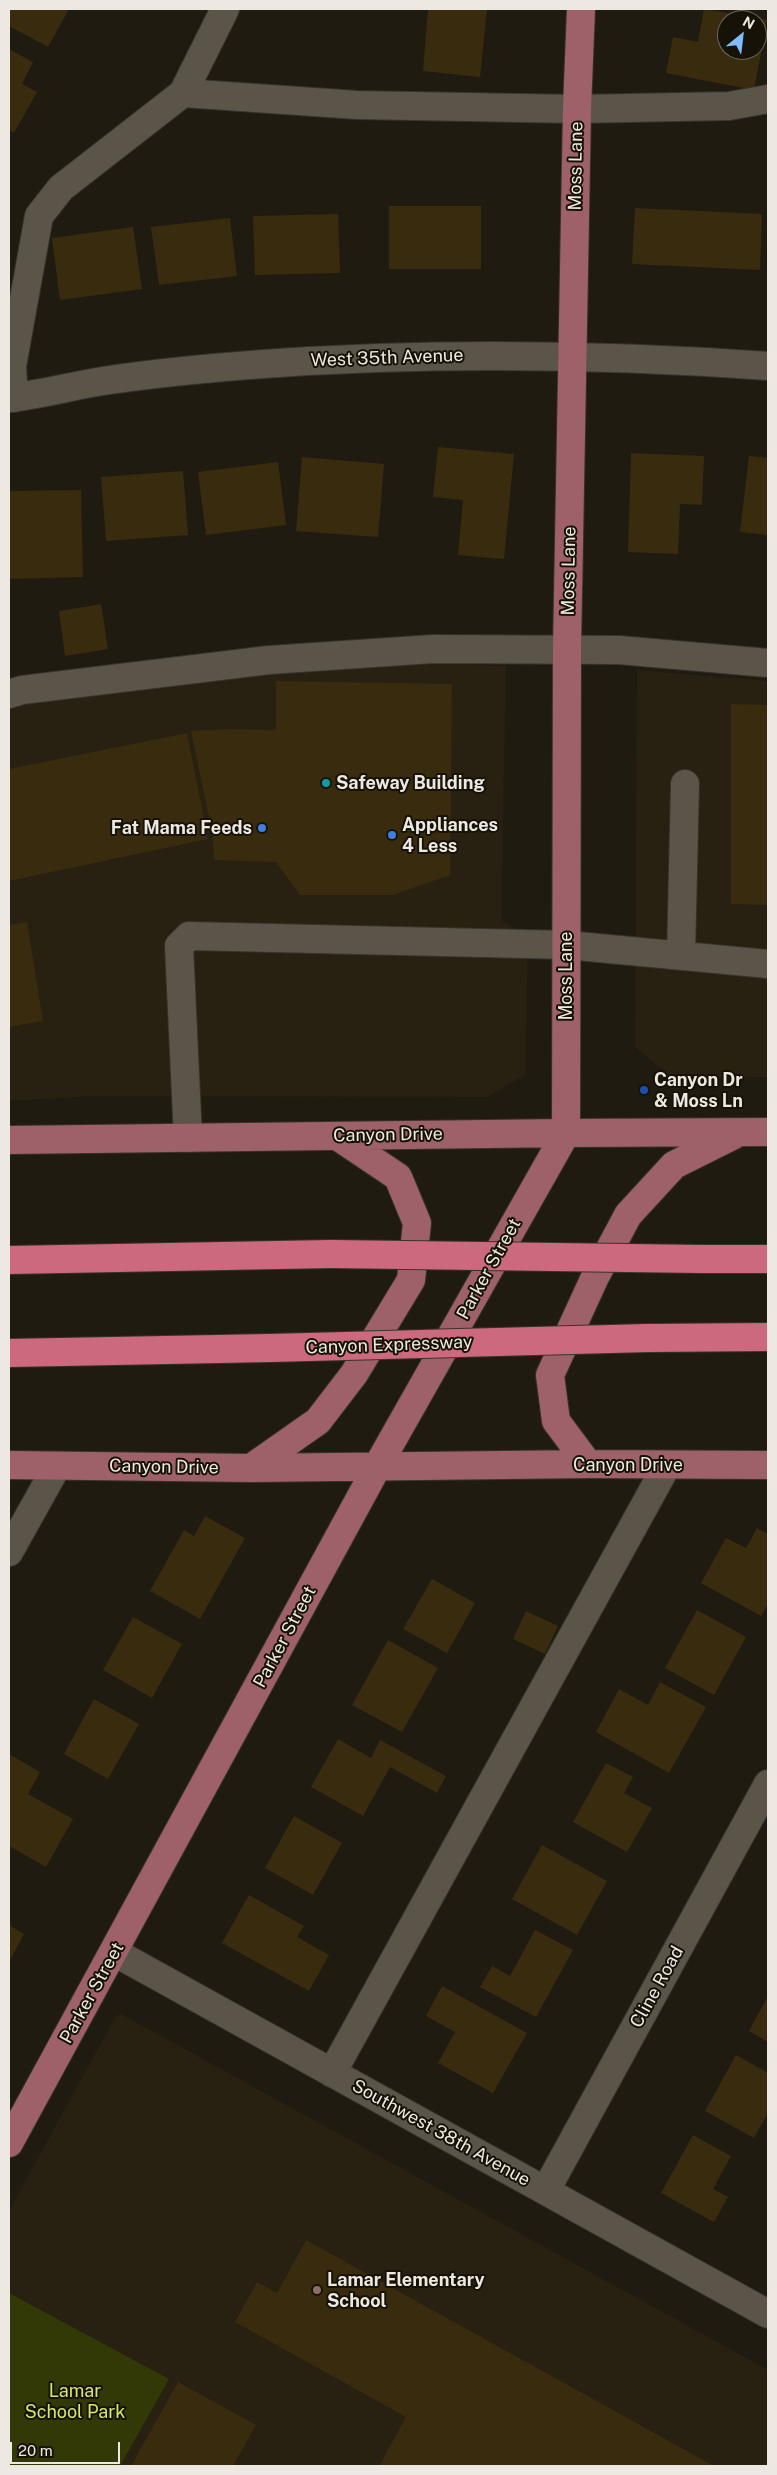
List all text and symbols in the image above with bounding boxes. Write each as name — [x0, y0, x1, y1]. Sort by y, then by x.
north arrow — [717, 10, 767, 60]
text: N — [740, 13, 757, 32]
street label: Moss Lane — [564, 121, 588, 211]
street label: West 35th Avenue — [310, 345, 464, 371]
street label: Moss Lane — [557, 526, 581, 616]
place label: Safeway Building — [336, 772, 485, 794]
marker: Safeway Building — [320, 777, 332, 789]
place label: Appliances 4 Less — [402, 814, 498, 856]
place label: Fat Mama Feeds — [111, 817, 252, 839]
marker: Fat Mama Feeds — [256, 822, 268, 834]
marker: Appliances 4 Less — [386, 829, 398, 841]
street label: Moss Lane — [555, 931, 577, 1021]
place label: Canyon Dr & Moss Ln — [654, 1069, 743, 1112]
marker: Canyon Dr & Moss Ln — [638, 1084, 650, 1096]
street label: Canyon Drive — [333, 1123, 443, 1147]
street label: Parker Street — [452, 1215, 526, 1323]
street label: Canyon Expressway — [305, 1331, 473, 1359]
street label: Canyon Drive — [573, 1454, 683, 1476]
street label: Canyon Drive — [109, 1455, 219, 1479]
street label: Parker Street — [249, 1582, 321, 1692]
street label: Parker Street — [55, 1939, 129, 2047]
street label: Cline Road — [626, 1942, 688, 2032]
street label: Southwest 38th Avenue — [348, 2075, 534, 2191]
place label: Lamar Elementary School — [327, 2269, 485, 2312]
marker: Lamar Elementary School — [311, 2284, 323, 2296]
park label: Lamar School Park — [25, 2380, 125, 2422]
scale bar — [12, 2432, 122, 2464]
text: 20 m — [18, 2442, 53, 2459]

